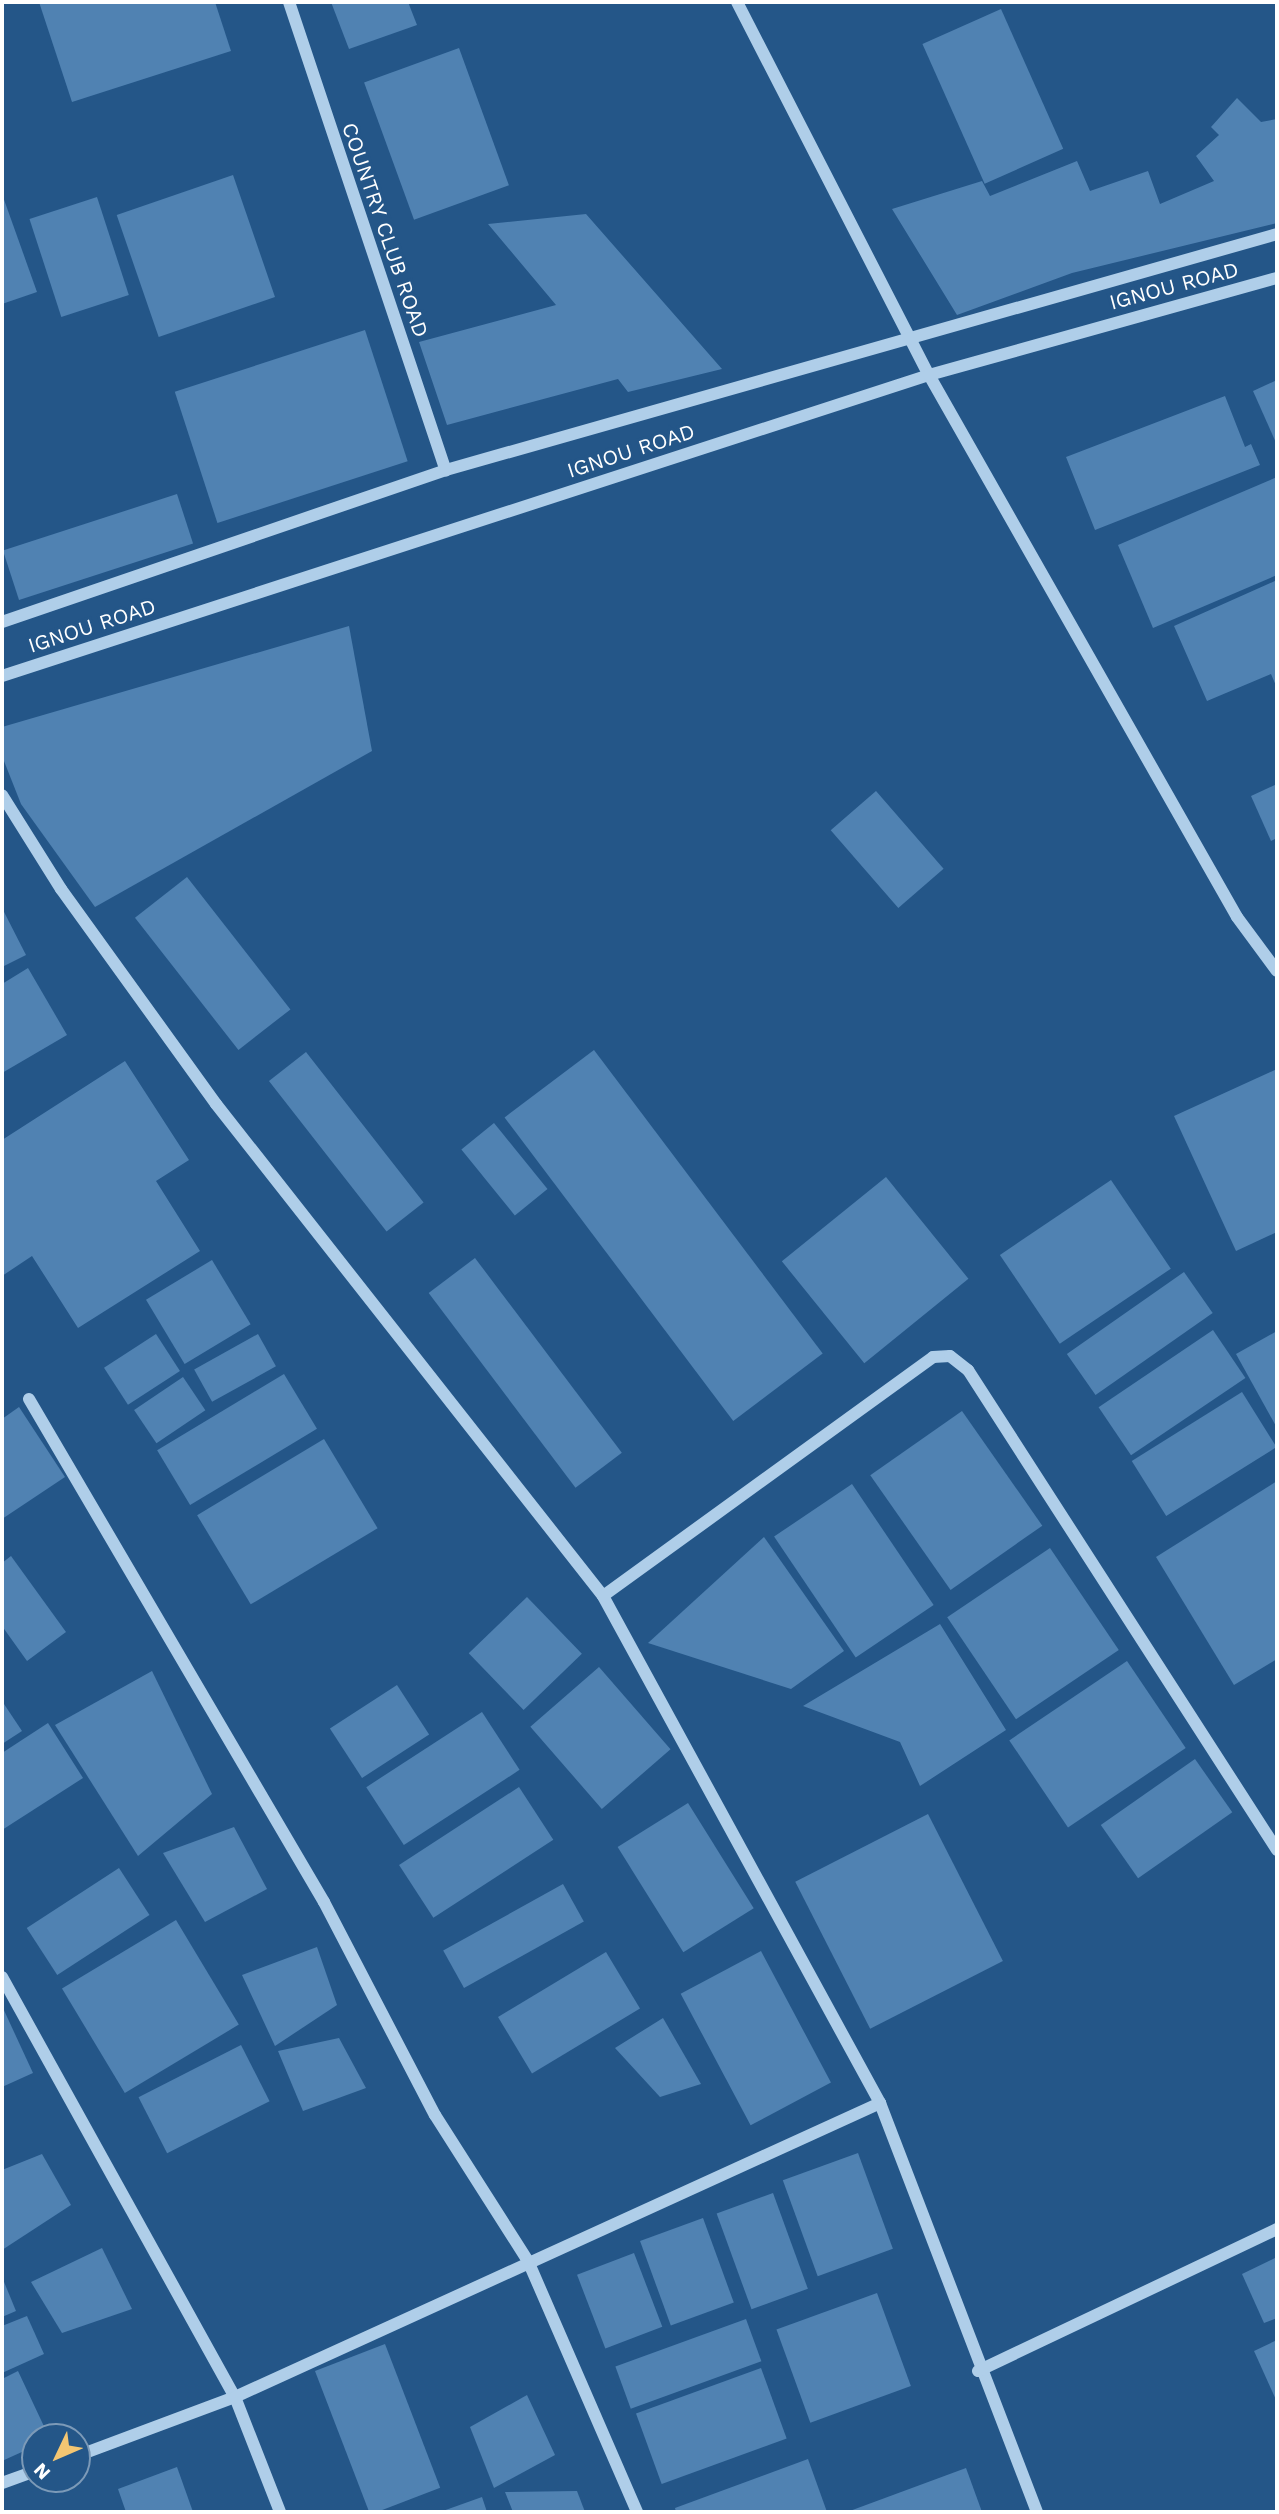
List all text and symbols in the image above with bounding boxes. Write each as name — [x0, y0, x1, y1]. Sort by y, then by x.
street label: COUNTRY CLUB ROAD — [336, 119, 434, 341]
street label: IGNOU ROAD — [1107, 257, 1241, 315]
street label: IGNOU ROAD — [564, 419, 698, 483]
street label: IGNOU ROAD — [25, 594, 159, 658]
north arrow — [21, 2423, 91, 2493]
text: N — [29, 2458, 55, 2485]

